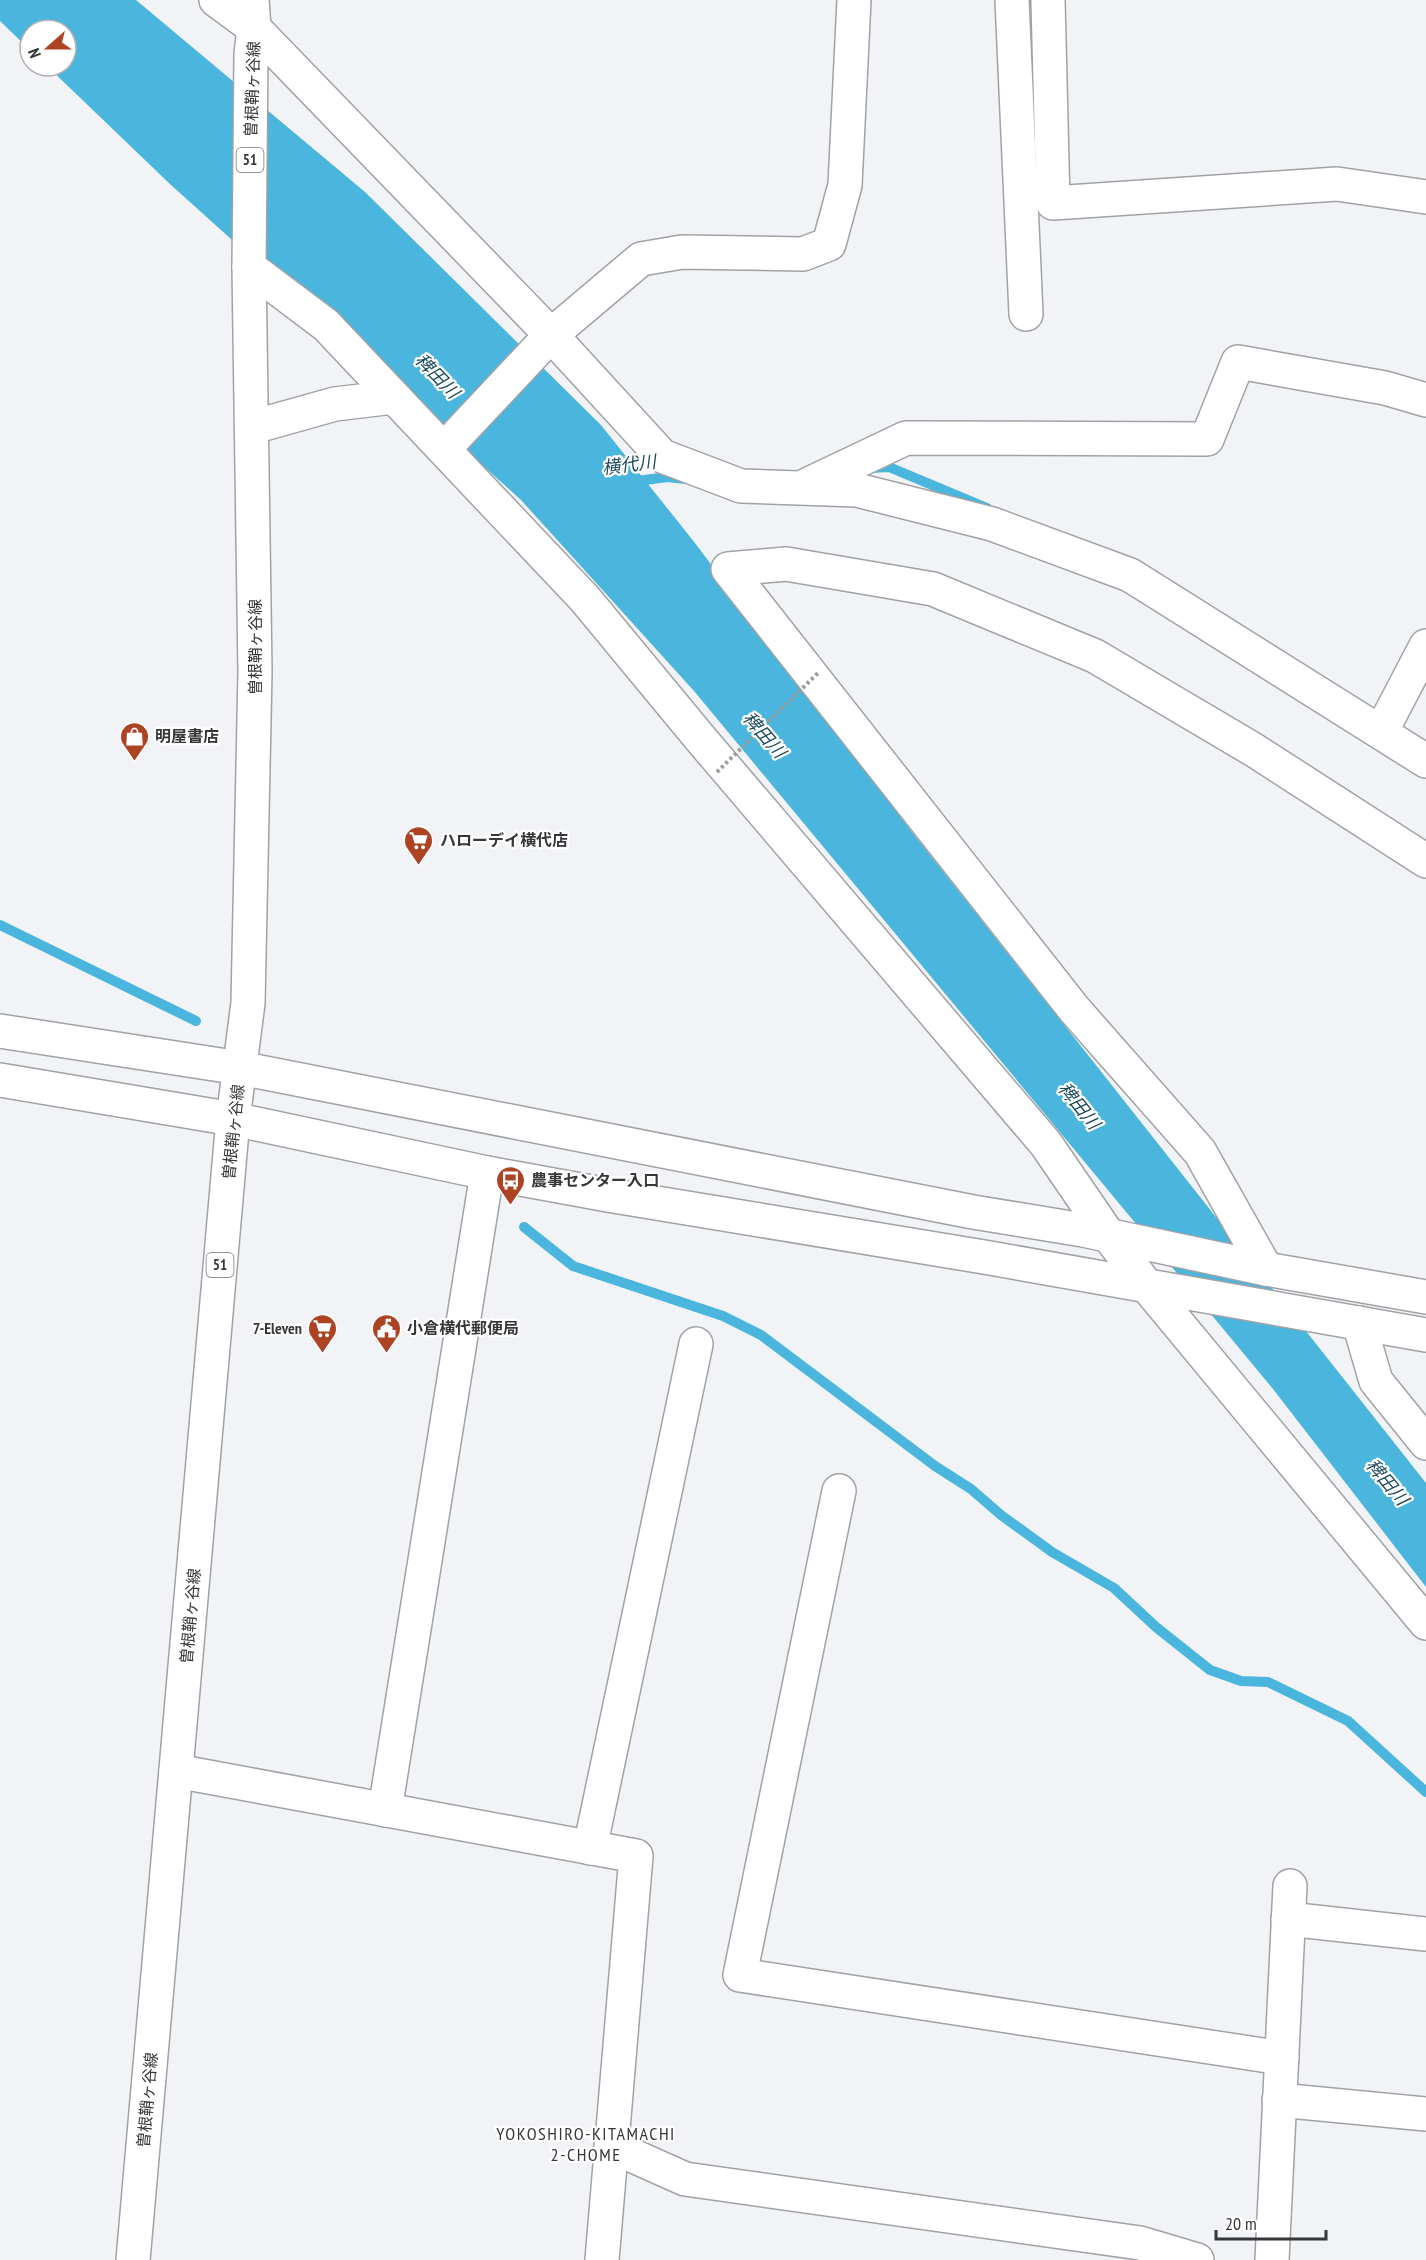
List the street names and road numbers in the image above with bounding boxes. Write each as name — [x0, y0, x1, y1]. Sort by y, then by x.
street label: 曽根鞘ヶ谷線 — [240, 41, 264, 137]
road number: 51 — [236, 148, 264, 172]
street label: 曽根鞘ヶ谷線 — [245, 599, 265, 695]
street label: 曽根鞘ヶ谷線 — [218, 1083, 248, 1181]
road number: 51 — [206, 1253, 234, 1277]
street label: 曽根鞘ヶ谷線 — [176, 1567, 204, 1665]
street label: 曽根鞘ヶ谷線 — [133, 2051, 161, 2149]

